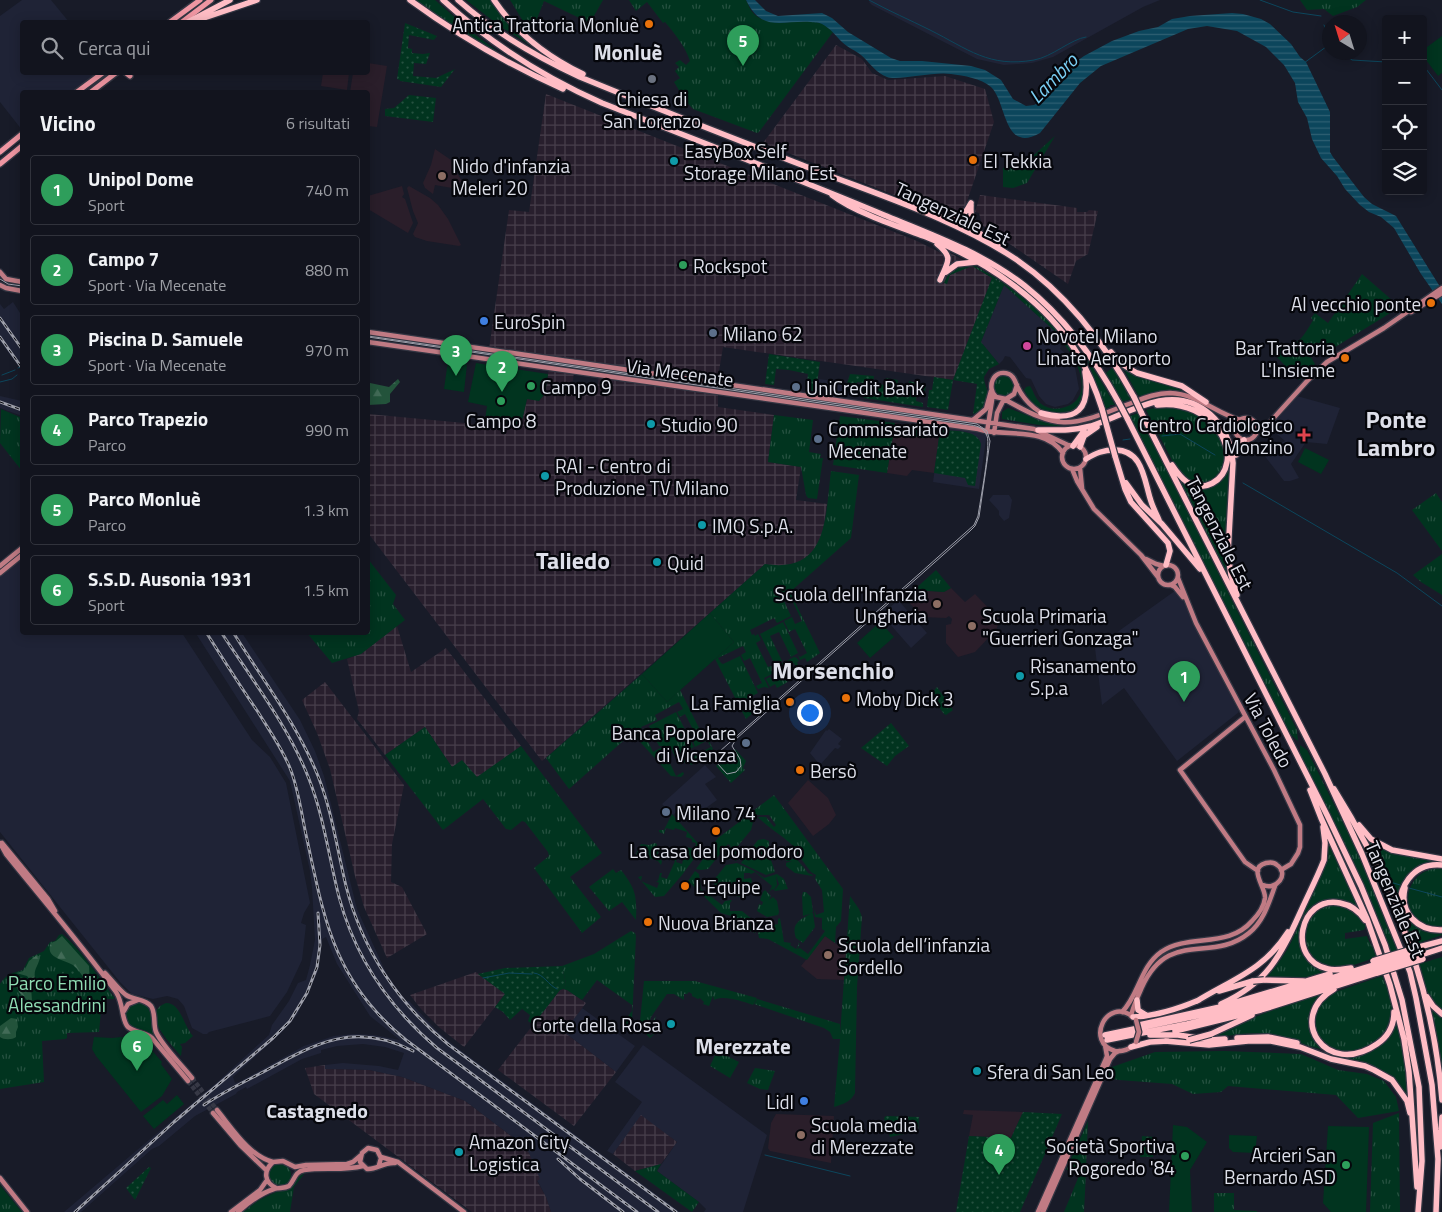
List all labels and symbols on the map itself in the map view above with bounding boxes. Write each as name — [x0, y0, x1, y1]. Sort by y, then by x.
place label: Antica Trattoria Monluè — [452, 10, 639, 39]
north arrow — [1322, 15, 1367, 60]
marker: Antica Trattoria Monluè — [643, 18, 655, 30]
pin: 5 — [727, 25, 759, 66]
district label: Monluè — [594, 36, 662, 68]
water label: Lambro — [1021, 45, 1086, 110]
marker: Chiesa di San Lorenzo — [646, 73, 658, 85]
place label: Chiesa di San Lorenzo — [603, 84, 701, 135]
place label: EasyBox Self Storage Milano Est — [684, 136, 835, 187]
place label: El Tekkia — [983, 146, 1052, 175]
place label: Nido d'infanzia Meleri 20 — [452, 151, 570, 202]
marker: El Tekkia — [967, 154, 979, 166]
marker: EasyBox Self Storage Milano Est — [668, 155, 680, 167]
marker: Nido d'infanzia Meleri 20 — [436, 170, 448, 182]
street label: Tangenziale Est — [891, 174, 1016, 253]
place label: Rockspot — [693, 251, 768, 280]
marker: Rockspot — [677, 259, 689, 271]
place label: Al vecchio ponte — [1291, 289, 1421, 318]
marker: Al vecchio ponte — [1425, 297, 1437, 309]
place label: EuroSpin — [494, 307, 565, 336]
marker: EuroSpin — [478, 315, 490, 327]
place label: Milano 62 — [723, 319, 803, 348]
place label: Novotel Milano Linate Aeroporto — [1037, 321, 1171, 372]
marker: Milano 62 — [707, 327, 719, 339]
place label: Bar Trattoria L'Insieme — [1235, 333, 1335, 384]
pin: 3 — [440, 335, 472, 376]
marker: Novotel Milano Linate Aeroporto — [1021, 340, 1033, 352]
street label: Via Mecenate — [624, 350, 736, 394]
pin: 2 — [486, 351, 518, 392]
marker: Bar Trattoria L'Insieme — [1339, 352, 1351, 364]
place label: Campo 9 — [541, 372, 612, 401]
place label: UniCredit Bank — [806, 373, 924, 402]
marker: Campo 9 — [525, 380, 537, 392]
marker: UniCredit Bank — [790, 381, 802, 393]
marker: Campo 8 — [495, 395, 507, 407]
district label: Ponte Lambro — [1357, 401, 1435, 465]
place label: Campo 8 — [466, 406, 537, 435]
place label: Studio 90 — [661, 410, 738, 439]
place label: Centro Cardiologico Monzino — [1139, 410, 1293, 461]
place label: Commissariato Mecenate — [828, 414, 948, 465]
marker: Studio 90 — [645, 418, 657, 430]
marker: Centro Cardiologico Monzino — [1297, 428, 1311, 442]
marker: Commissariato Mecenate — [812, 433, 824, 445]
place label: RAI - Centro di Produzione TV Milano — [555, 451, 729, 502]
marker: RAI - Centro di Produzione TV Milano — [539, 470, 551, 482]
street label: Tangenziale Est — [1179, 471, 1261, 595]
place label: IMQ S.p.A. — [712, 511, 793, 540]
marker: IMQ S.p.A. — [696, 519, 708, 531]
district label: Taliedo — [536, 542, 610, 578]
place label: Quid — [667, 548, 704, 577]
marker: Quid — [651, 556, 663, 568]
place label: Scuola dell'Infanzia Ungheria — [775, 579, 927, 630]
marker: Scuola dell'Infanzia Ungheria — [931, 598, 943, 610]
place label: Scuola Primaria "Guerrieri Gonzaga" — [982, 601, 1139, 652]
marker: Scuola Primaria "Guerrieri Gonzaga" — [966, 620, 978, 632]
place label: Risanamento S.p.a — [1030, 651, 1136, 702]
district label: Morsenchio — [772, 652, 894, 688]
pin: 1 — [1168, 661, 1200, 702]
marker: Risanamento S.p.a — [1014, 670, 1026, 682]
place label: Moby Dick 3 — [856, 684, 954, 713]
street label: Via Toledo — [1237, 687, 1301, 773]
place label: La Famiglia — [690, 688, 780, 717]
marker: Moby Dick 3 — [840, 692, 852, 704]
marker: La Famiglia — [784, 696, 796, 708]
your location — [797, 700, 823, 726]
place label: Banca Popolare di Vicenza — [611, 718, 736, 769]
marker: Banca Popolare di Vicenza — [740, 737, 752, 749]
place label: Bersò — [810, 756, 857, 785]
marker: Bersò — [794, 764, 806, 776]
place label: Milano 74 — [676, 798, 756, 827]
marker: Milano 74 — [660, 806, 672, 818]
marker: La casa del pomodoro — [710, 825, 722, 837]
place label: La casa del pomodoro — [629, 836, 803, 865]
street label: Tangenziale Est — [1358, 836, 1434, 962]
place label: L'Equipe — [695, 872, 761, 901]
marker: L'Equipe — [679, 880, 691, 892]
place label: Nuova Brianza — [658, 908, 774, 937]
marker: Nuova Brianza — [642, 916, 654, 928]
place label: Scuola dell’infanzia Sordello — [838, 930, 991, 981]
marker: Scuola dell’infanzia Sordello — [822, 949, 834, 961]
park label: Parco Emilio Alessandrini — [8, 968, 106, 1019]
place label: Corte della Rosa — [532, 1010, 661, 1039]
marker: Corte della Rosa — [665, 1018, 677, 1030]
pin: 6 — [121, 1030, 153, 1071]
district label: Merezzate — [695, 1030, 791, 1062]
place label: Sfera di San Leo — [987, 1057, 1114, 1086]
marker: Sfera di San Leo — [971, 1065, 983, 1077]
place label: Lidl — [766, 1087, 794, 1116]
district label: Castagnedo — [266, 1095, 368, 1126]
marker: Lidl — [798, 1095, 810, 1107]
place label: Scuola media di Merezzate — [811, 1110, 917, 1161]
place label: Amazon City Logistica — [469, 1127, 569, 1178]
marker: Scuola media di Merezzate — [795, 1129, 807, 1141]
place label: Società Sportiva Rogoredo '84 — [1046, 1131, 1175, 1182]
pin: 4 — [983, 1134, 1015, 1175]
place label: Arcieri San Bernardo ASD — [1224, 1140, 1336, 1191]
marker: Amazon City Logistica — [453, 1146, 465, 1158]
marker: Società Sportiva Rogoredo '84 — [1179, 1150, 1191, 1162]
marker: Arcieri San Bernardo ASD — [1340, 1159, 1352, 1171]

